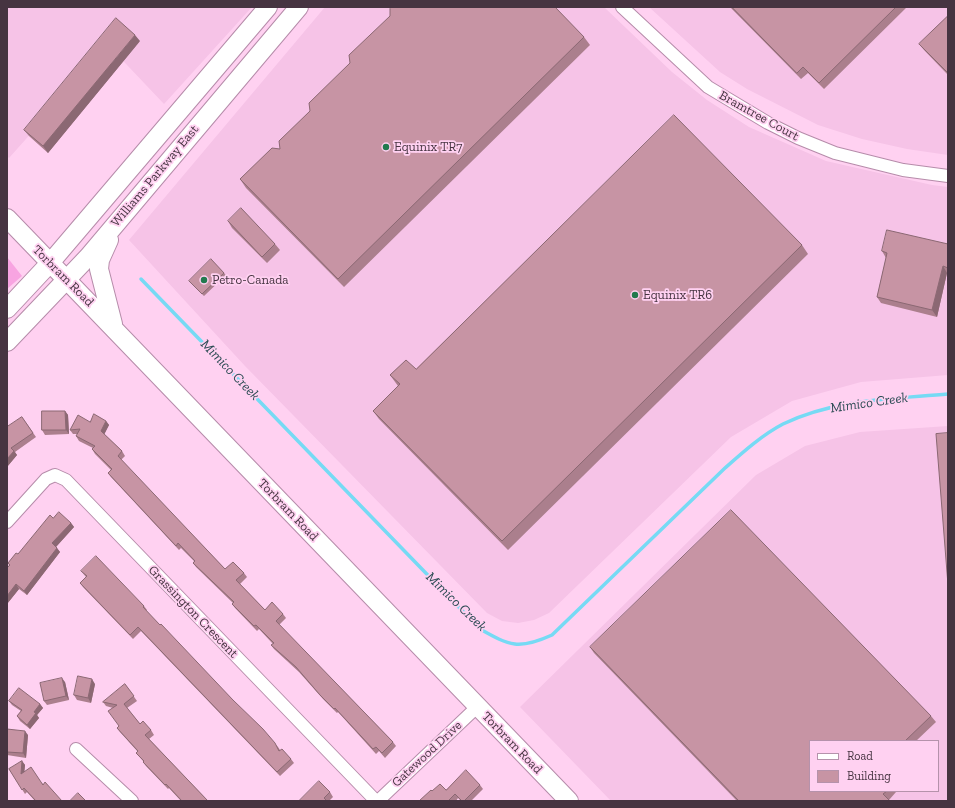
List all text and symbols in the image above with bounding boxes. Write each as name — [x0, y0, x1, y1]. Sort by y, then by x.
street label: Bramtree Court — [716, 88, 802, 144]
street label: Williams Parkway East — [108, 122, 202, 230]
place label: Equinix TR7 — [394, 139, 462, 155]
marker: Equinix TR7 — [381, 142, 391, 152]
street label: Torbram Road — [29, 242, 97, 310]
place label: Petro-Canada — [212, 272, 289, 288]
marker: Petro-Canada — [199, 275, 209, 285]
place label: Equinix TR6 — [643, 287, 712, 303]
marker: Equinix TR6 — [630, 290, 640, 300]
water label: Mimico Creek — [197, 336, 263, 404]
water label: Mimico Creek — [829, 389, 909, 417]
street label: Torbram Road — [255, 476, 321, 544]
street label: Grassington Crescent — [145, 563, 241, 661]
water label: Mimico Creek — [422, 569, 490, 635]
street label: Torbram Road — [479, 709, 545, 777]
street label: Gatewood Drive — [389, 718, 465, 790]
legend — [809, 740, 939, 792]
text: Road — [847, 749, 873, 763]
text: Building — [847, 769, 891, 783]

